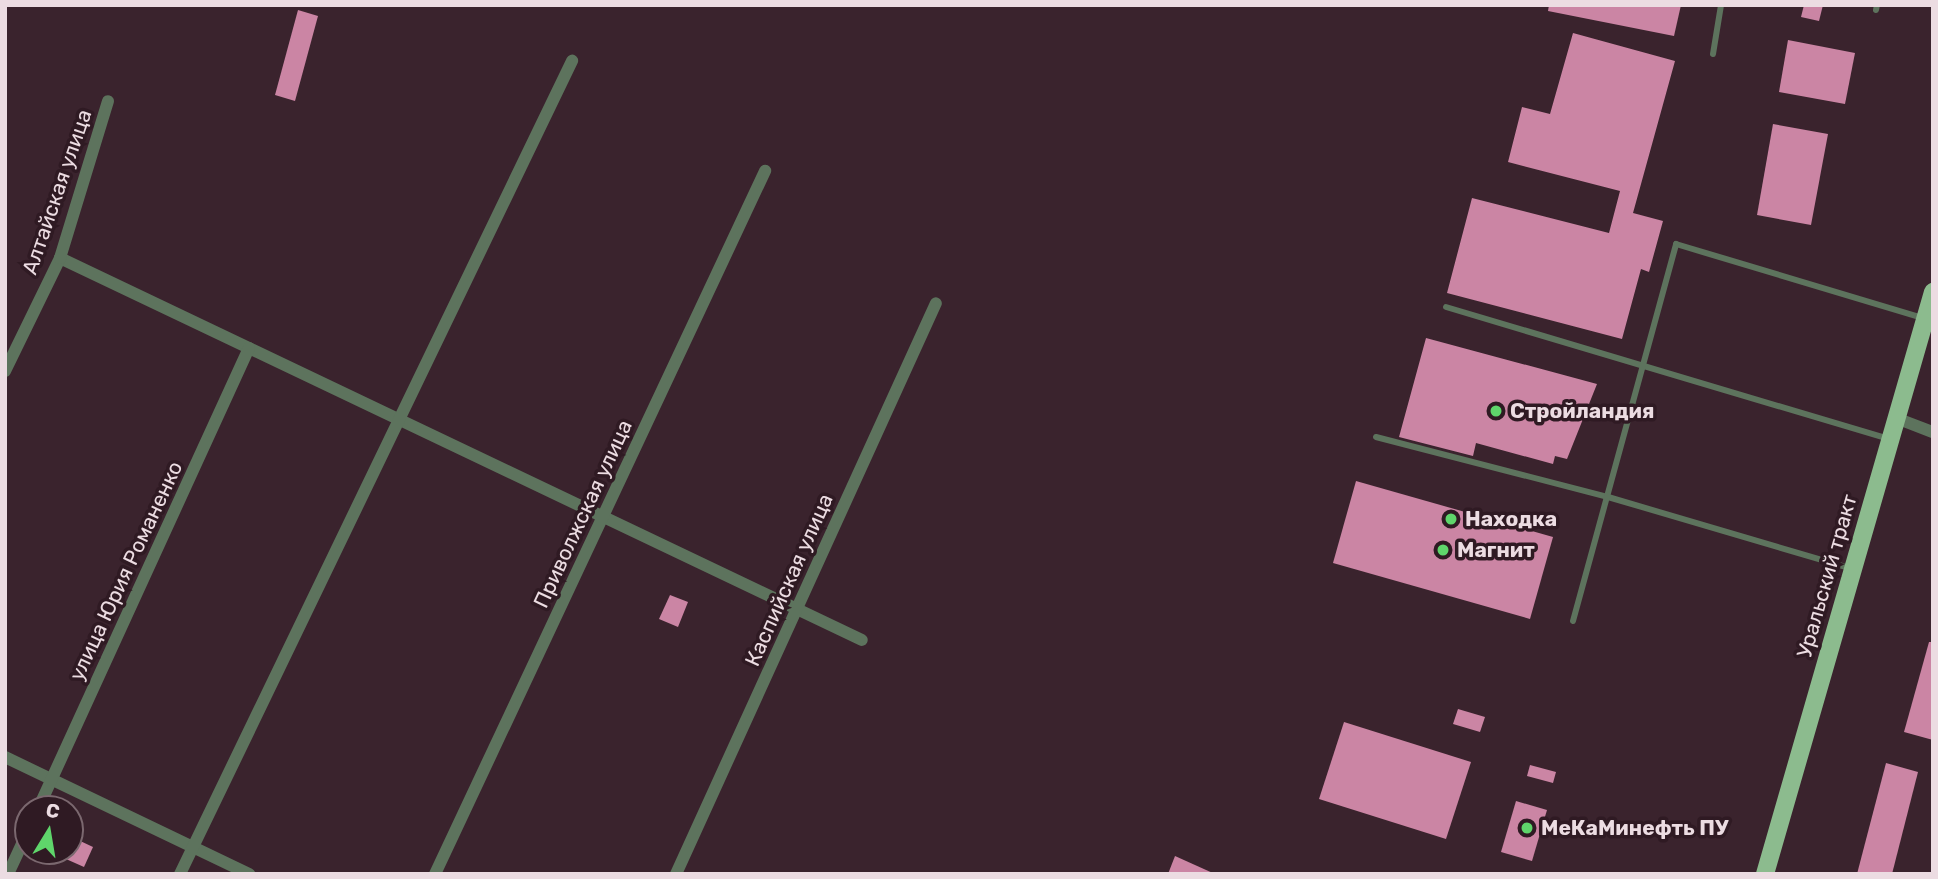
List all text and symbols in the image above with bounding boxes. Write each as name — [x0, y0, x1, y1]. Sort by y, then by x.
street label: Алтайская улица — [17, 106, 97, 278]
place label: Стройландия — [1510, 398, 1655, 424]
marker: Стройландия — [1488, 403, 1504, 419]
street label: Приволжская улица — [528, 416, 638, 612]
street label: улица Юрия Романенко — [64, 457, 188, 685]
street label: Каспийская улица — [740, 490, 838, 670]
street label: Уральский тракт — [1792, 491, 1862, 661]
place label: Находка — [1465, 506, 1557, 532]
marker: Находка — [1443, 511, 1459, 527]
place label: Магнит — [1457, 537, 1535, 563]
marker: Магнит — [1435, 542, 1451, 558]
north arrow — [14, 795, 84, 865]
text: С — [44, 798, 61, 823]
place label: МеКаМинефть ПУ — [1541, 815, 1729, 841]
marker: МеКаМинефть ПУ — [1519, 820, 1535, 836]

